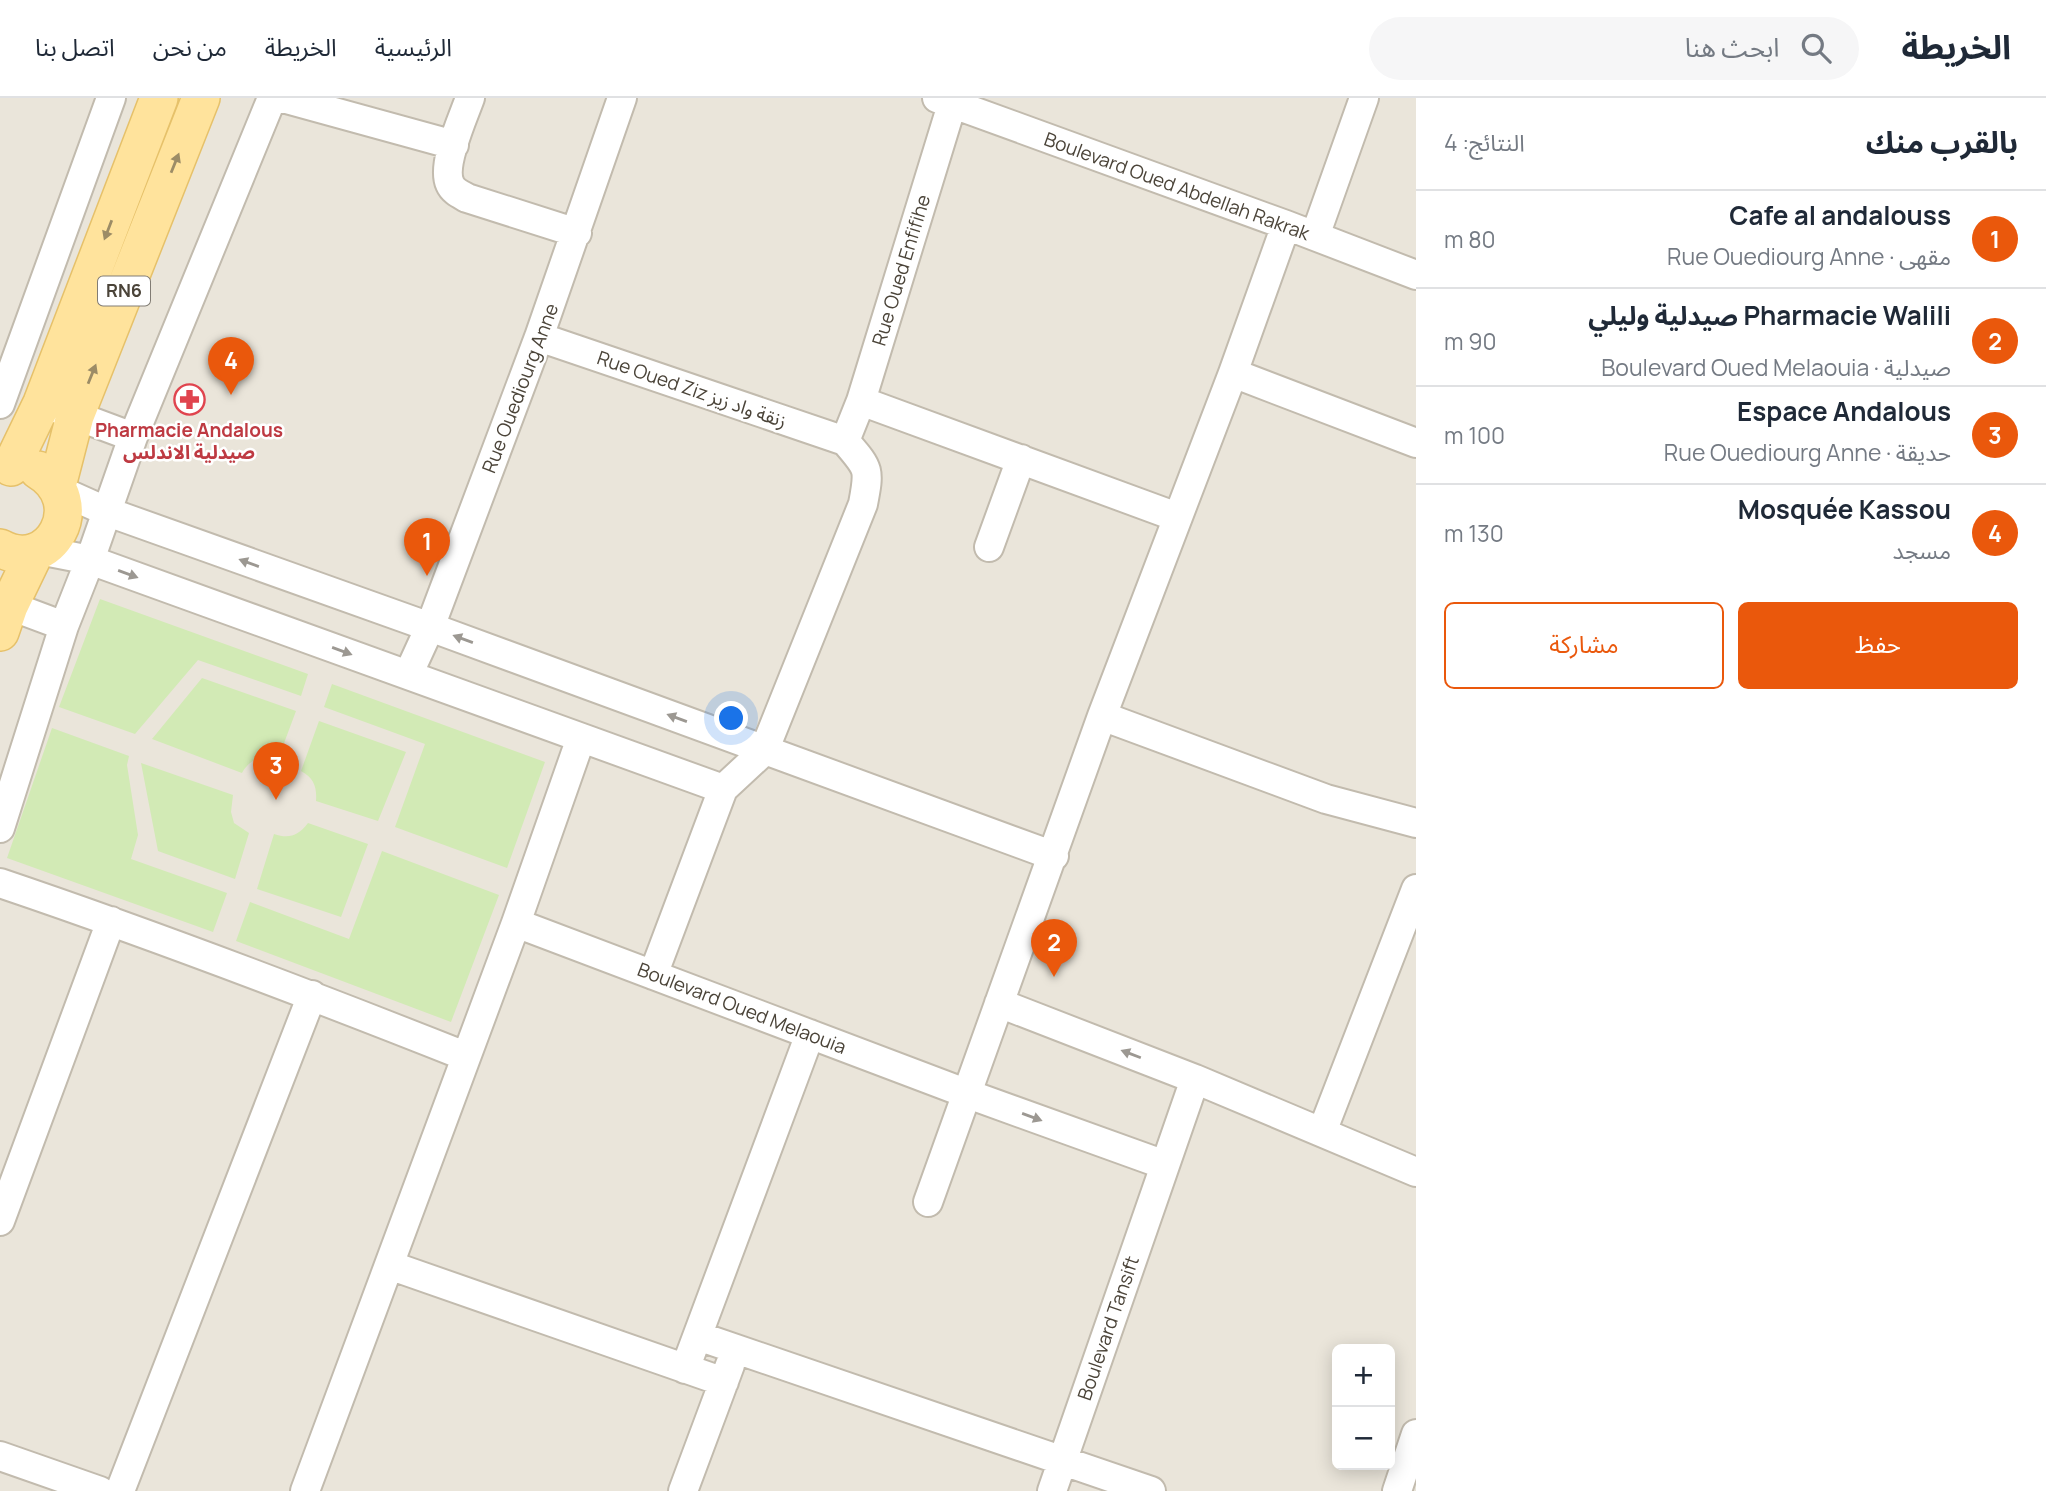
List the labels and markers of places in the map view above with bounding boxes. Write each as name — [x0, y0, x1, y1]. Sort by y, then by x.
pin: 4 — [208, 337, 254, 395]
pharmacy icon: Pharmacie Andalous صيدلية الاندلس — [172, 382, 206, 416]
place label: Pharmacie Andalous صيدلية الاندلس — [95, 417, 283, 465]
pin: 1 — [404, 518, 450, 576]
pin: 3 — [253, 742, 299, 800]
pin: 2 — [1031, 919, 1077, 977]

